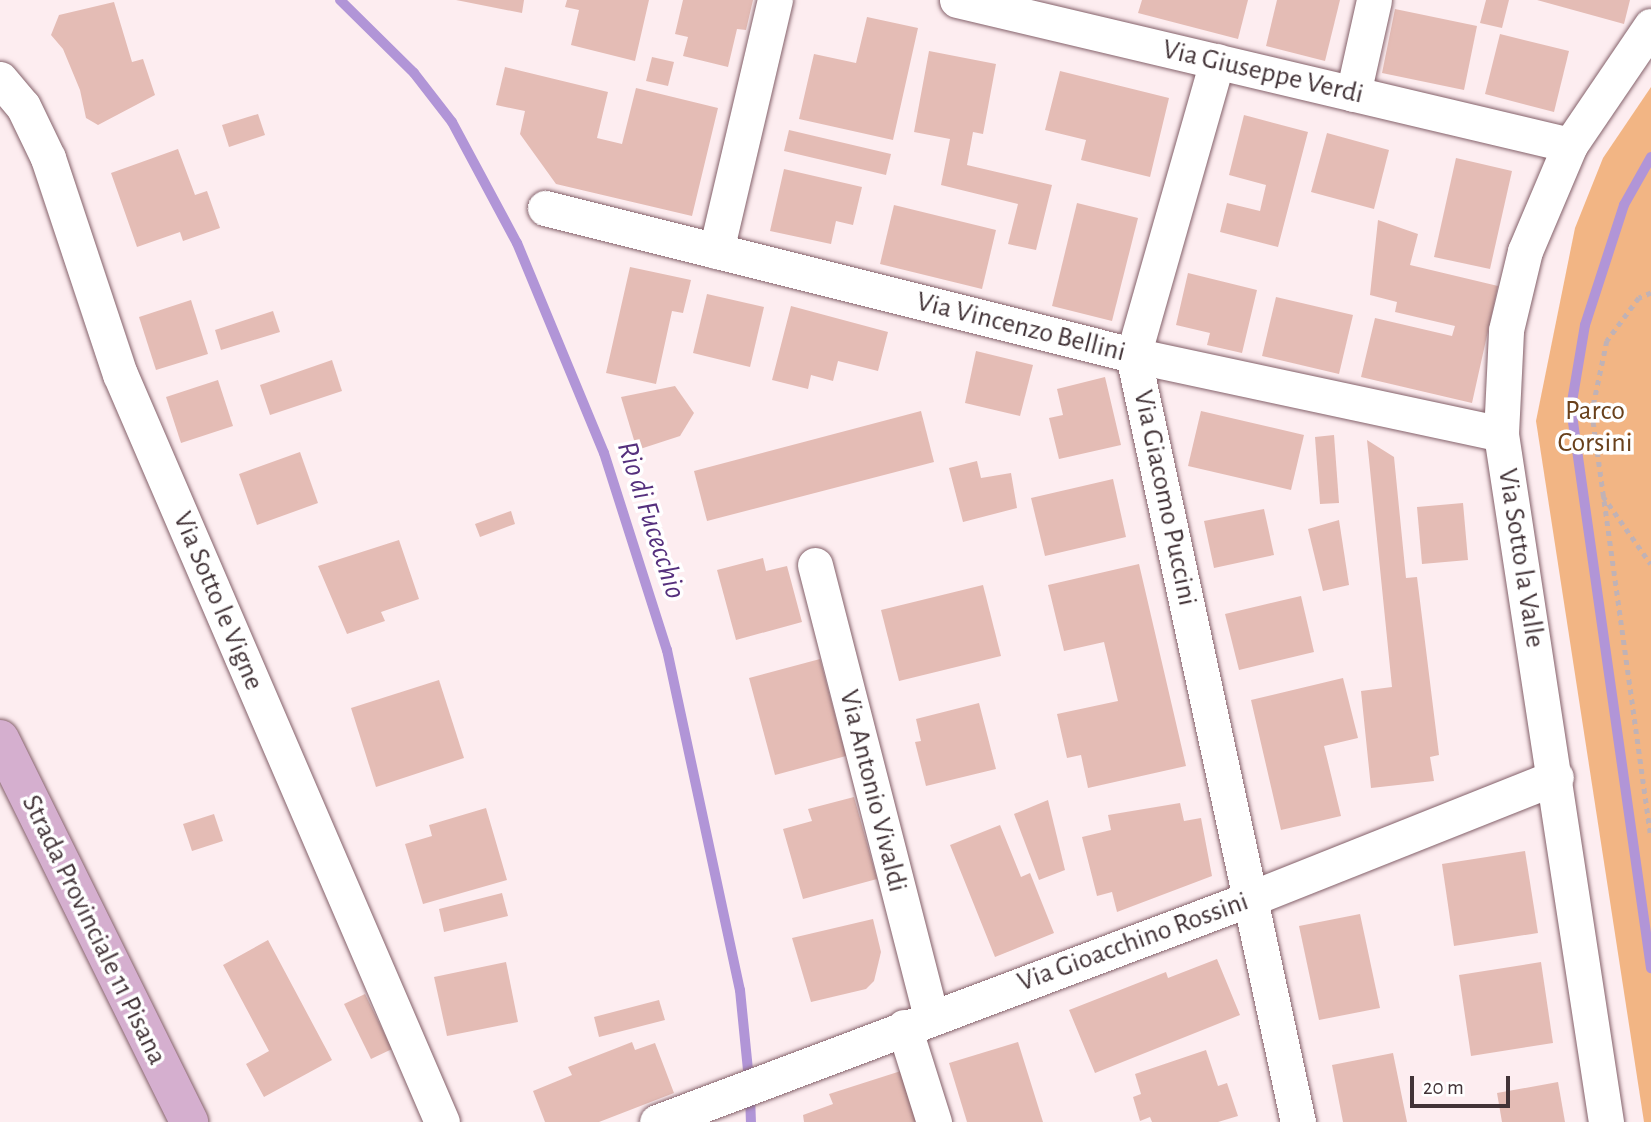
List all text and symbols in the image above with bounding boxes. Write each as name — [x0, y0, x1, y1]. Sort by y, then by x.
street label: Via Giuseppe Verdi — [1159, 33, 1367, 111]
street label: Via Vincenzo Bellini — [913, 285, 1129, 369]
street label: Via Giacomo Puccini — [1126, 387, 1204, 609]
park label: Parco Corsini — [1558, 394, 1632, 460]
water label: Rio di Fucecchio — [609, 437, 693, 603]
street label: Via Sotto la Valle — [1490, 466, 1552, 650]
street label: Via Sotto le Vigne — [165, 507, 271, 695]
street label: Via Antonio Vivaldi — [832, 686, 914, 896]
street label: Strada Provinciale 11 Pisana — [14, 790, 174, 1070]
street label: Via Gioacchino Rossini — [1013, 885, 1253, 999]
scale bar — [1413, 1062, 1513, 1106]
text: 20 m — [1423, 1077, 1464, 1098]

